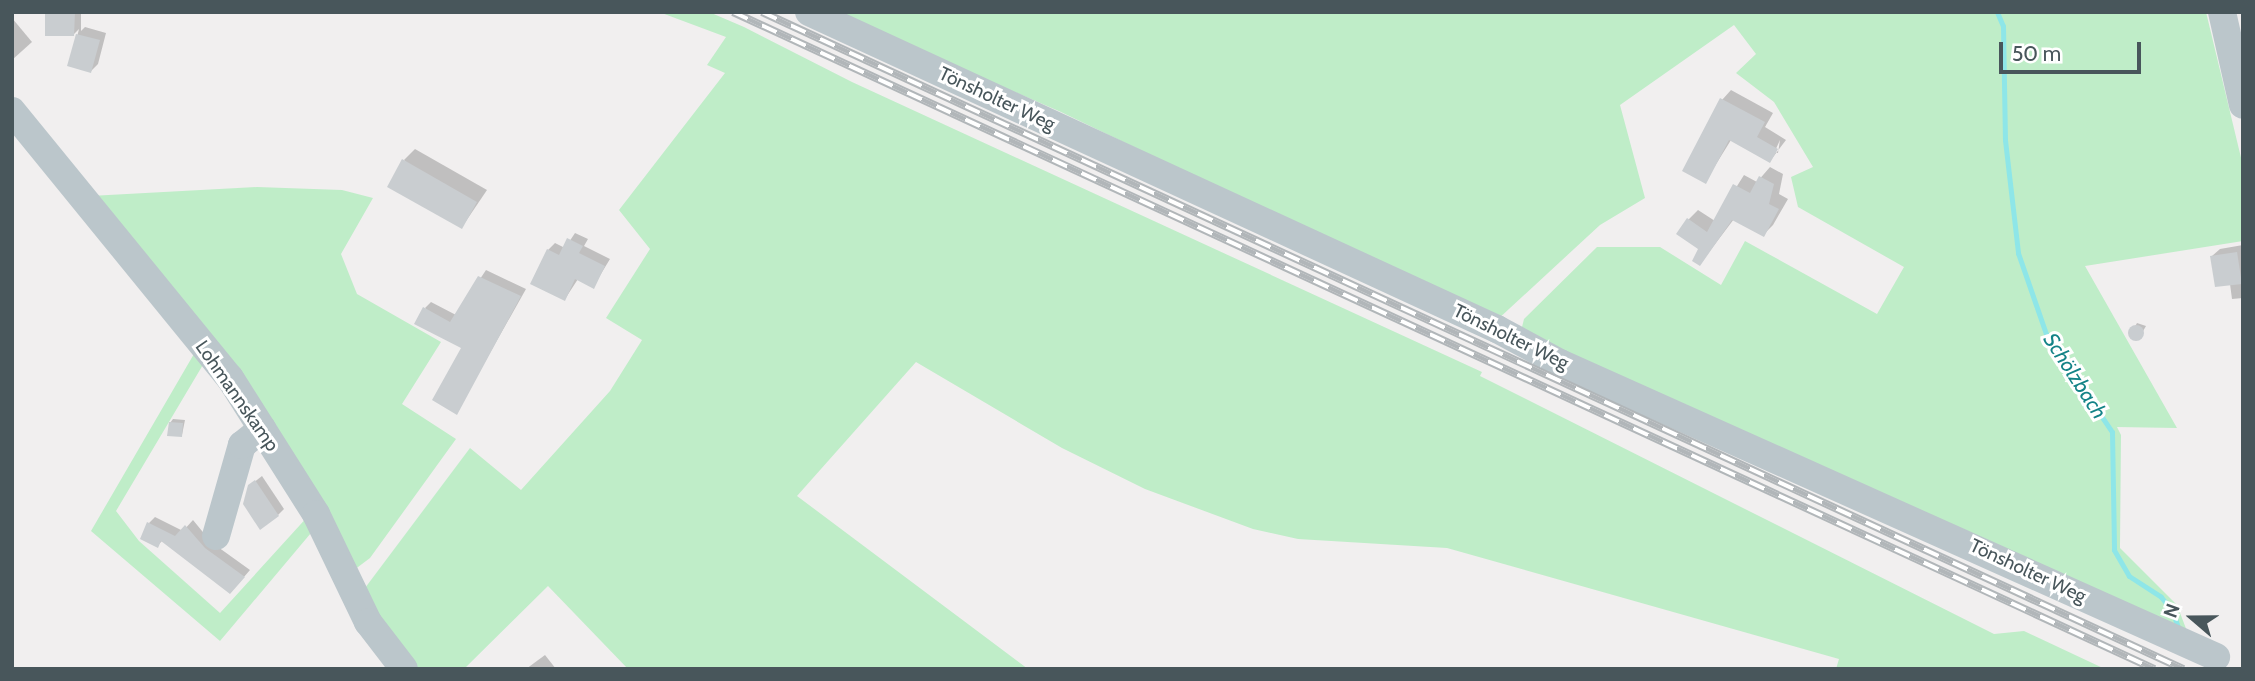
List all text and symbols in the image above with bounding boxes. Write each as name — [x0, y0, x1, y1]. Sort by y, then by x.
scale bar — [2003, 28, 2145, 72]
text: 50 m — [2012, 41, 2061, 66]
street label: Tönsholter Weg — [935, 62, 1059, 136]
street label: Tönsholter Weg — [1450, 299, 1572, 375]
water label: Schölzbach — [2038, 328, 2112, 424]
street label: Lohmannskamp — [190, 336, 284, 456]
street label: Tönsholter Weg — [1966, 534, 2090, 608]
north arrow — [2157, 583, 2227, 653]
text: N — [2159, 600, 2185, 621]

